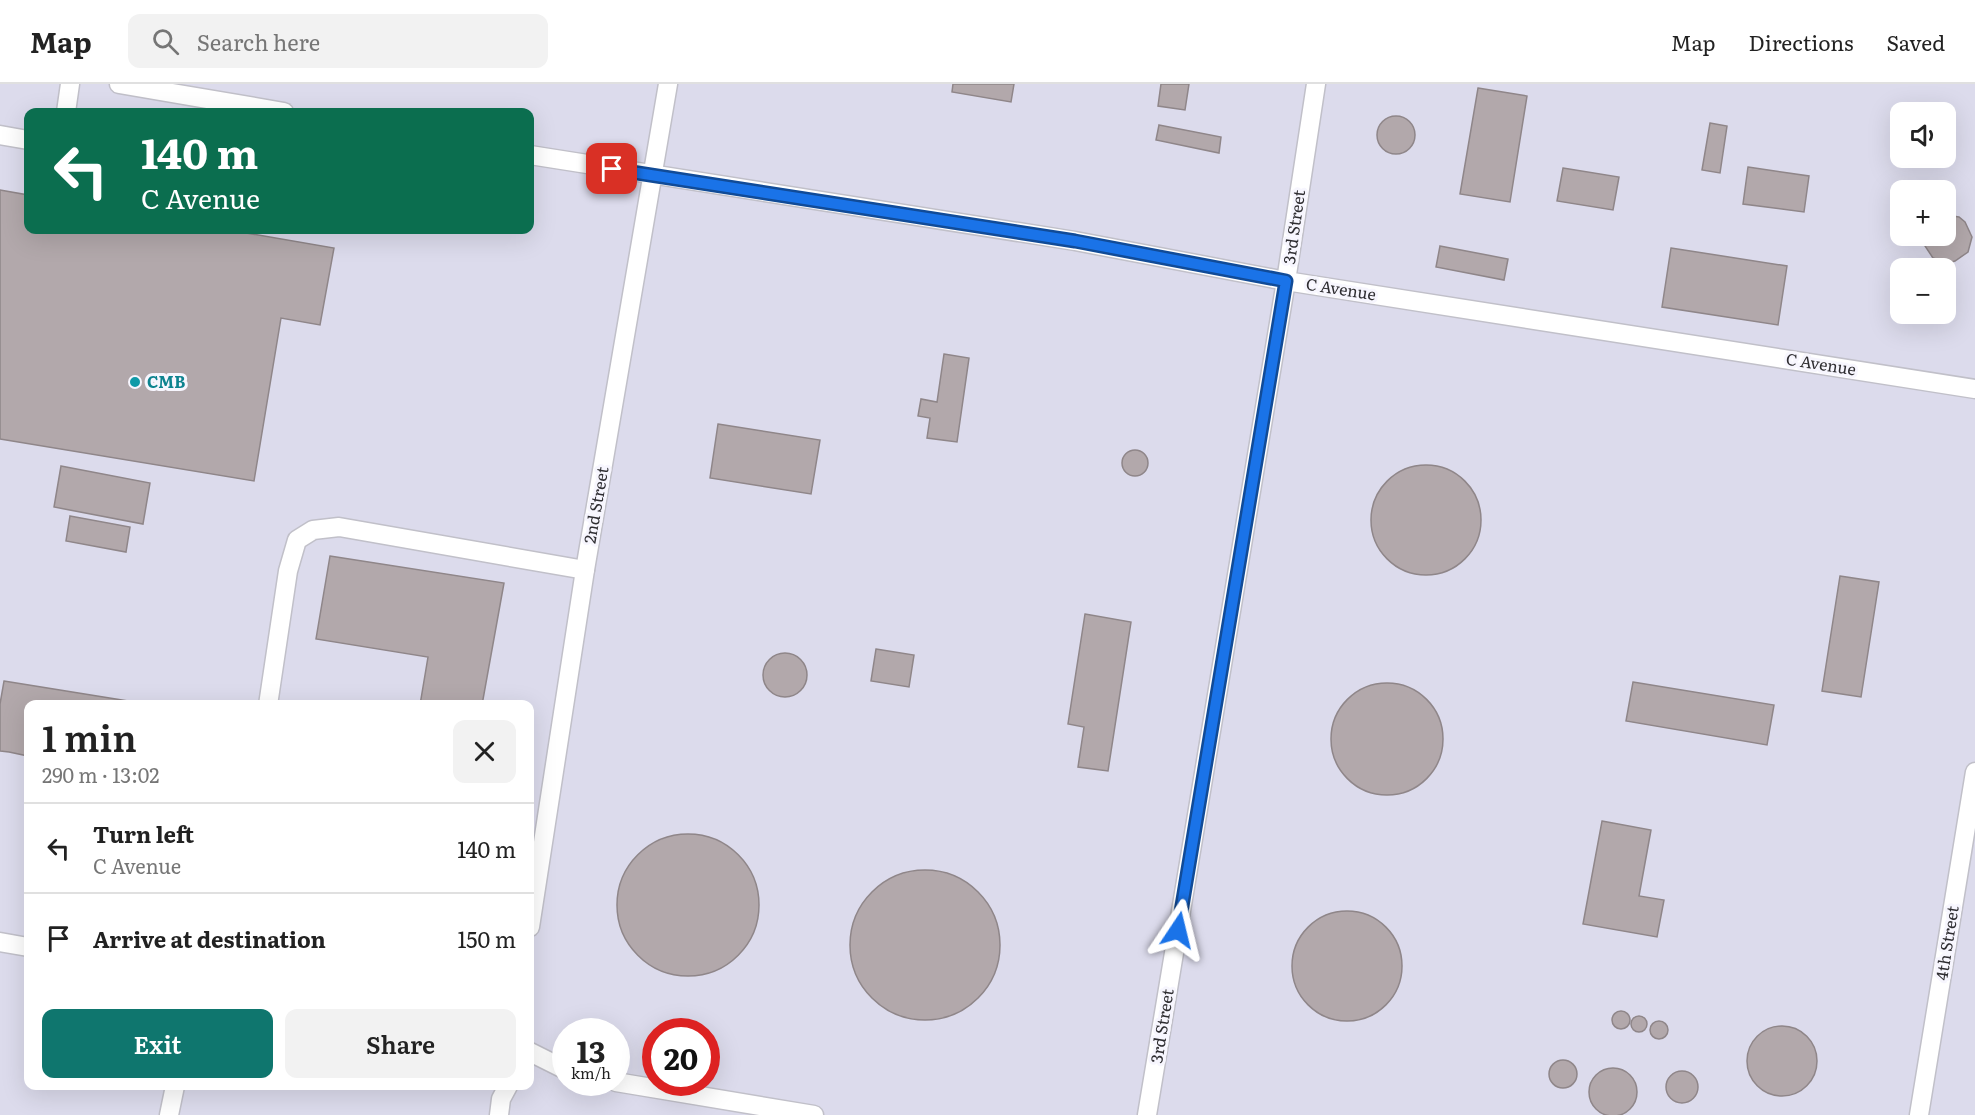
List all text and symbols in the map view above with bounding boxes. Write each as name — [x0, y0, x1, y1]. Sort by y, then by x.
search box — [128, 14, 548, 68]
text: Map — [30, 20, 92, 62]
icon: search — [149, 25, 182, 58]
text: Search here — [197, 25, 320, 58]
text: Map — [1671, 26, 1716, 57]
text: Directions — [1749, 26, 1854, 57]
text: Saved — [1887, 26, 1945, 57]
map controls — [1890, 102, 1956, 324]
button: sound — [1890, 102, 1956, 168]
text: 140 m — [141, 120, 258, 182]
icon: left — [42, 132, 120, 210]
pin — [586, 143, 637, 194]
icon: arrive — [595, 152, 628, 185]
text: C Avenue — [141, 177, 260, 217]
button: + — [1890, 180, 1956, 246]
street label: 3rd Street — [1276, 188, 1310, 266]
button: − — [1890, 258, 1956, 324]
street label: C Avenue — [1304, 271, 1378, 305]
street label: C Avenue — [1784, 346, 1858, 380]
place label: CMB — [147, 369, 185, 393]
marker: CMB — [128, 375, 142, 389]
street label: 2nd Street — [576, 464, 614, 545]
text: 1 min — [42, 710, 137, 763]
button: close — [453, 720, 516, 783]
text: 290 m · 13:02 — [42, 759, 159, 789]
text: Turn left — [93, 817, 194, 850]
icon: left — [42, 832, 75, 865]
text: 140 m — [457, 832, 516, 865]
text: C Avenue — [93, 850, 181, 880]
position arrow — [1146, 898, 1210, 962]
street label: 4th Street — [1928, 903, 1964, 982]
icon: arrive — [42, 922, 75, 955]
text: Arrive at destination — [93, 922, 326, 955]
text: 150 m — [457, 922, 516, 955]
street label: 3rd Street — [1143, 986, 1179, 1065]
button: Exit — [42, 1009, 273, 1078]
button: Share — [285, 1009, 516, 1078]
speed limit sign: 20 — [642, 1018, 720, 1096]
text: 13 — [576, 1028, 606, 1072]
text: km/h — [571, 1061, 611, 1084]

